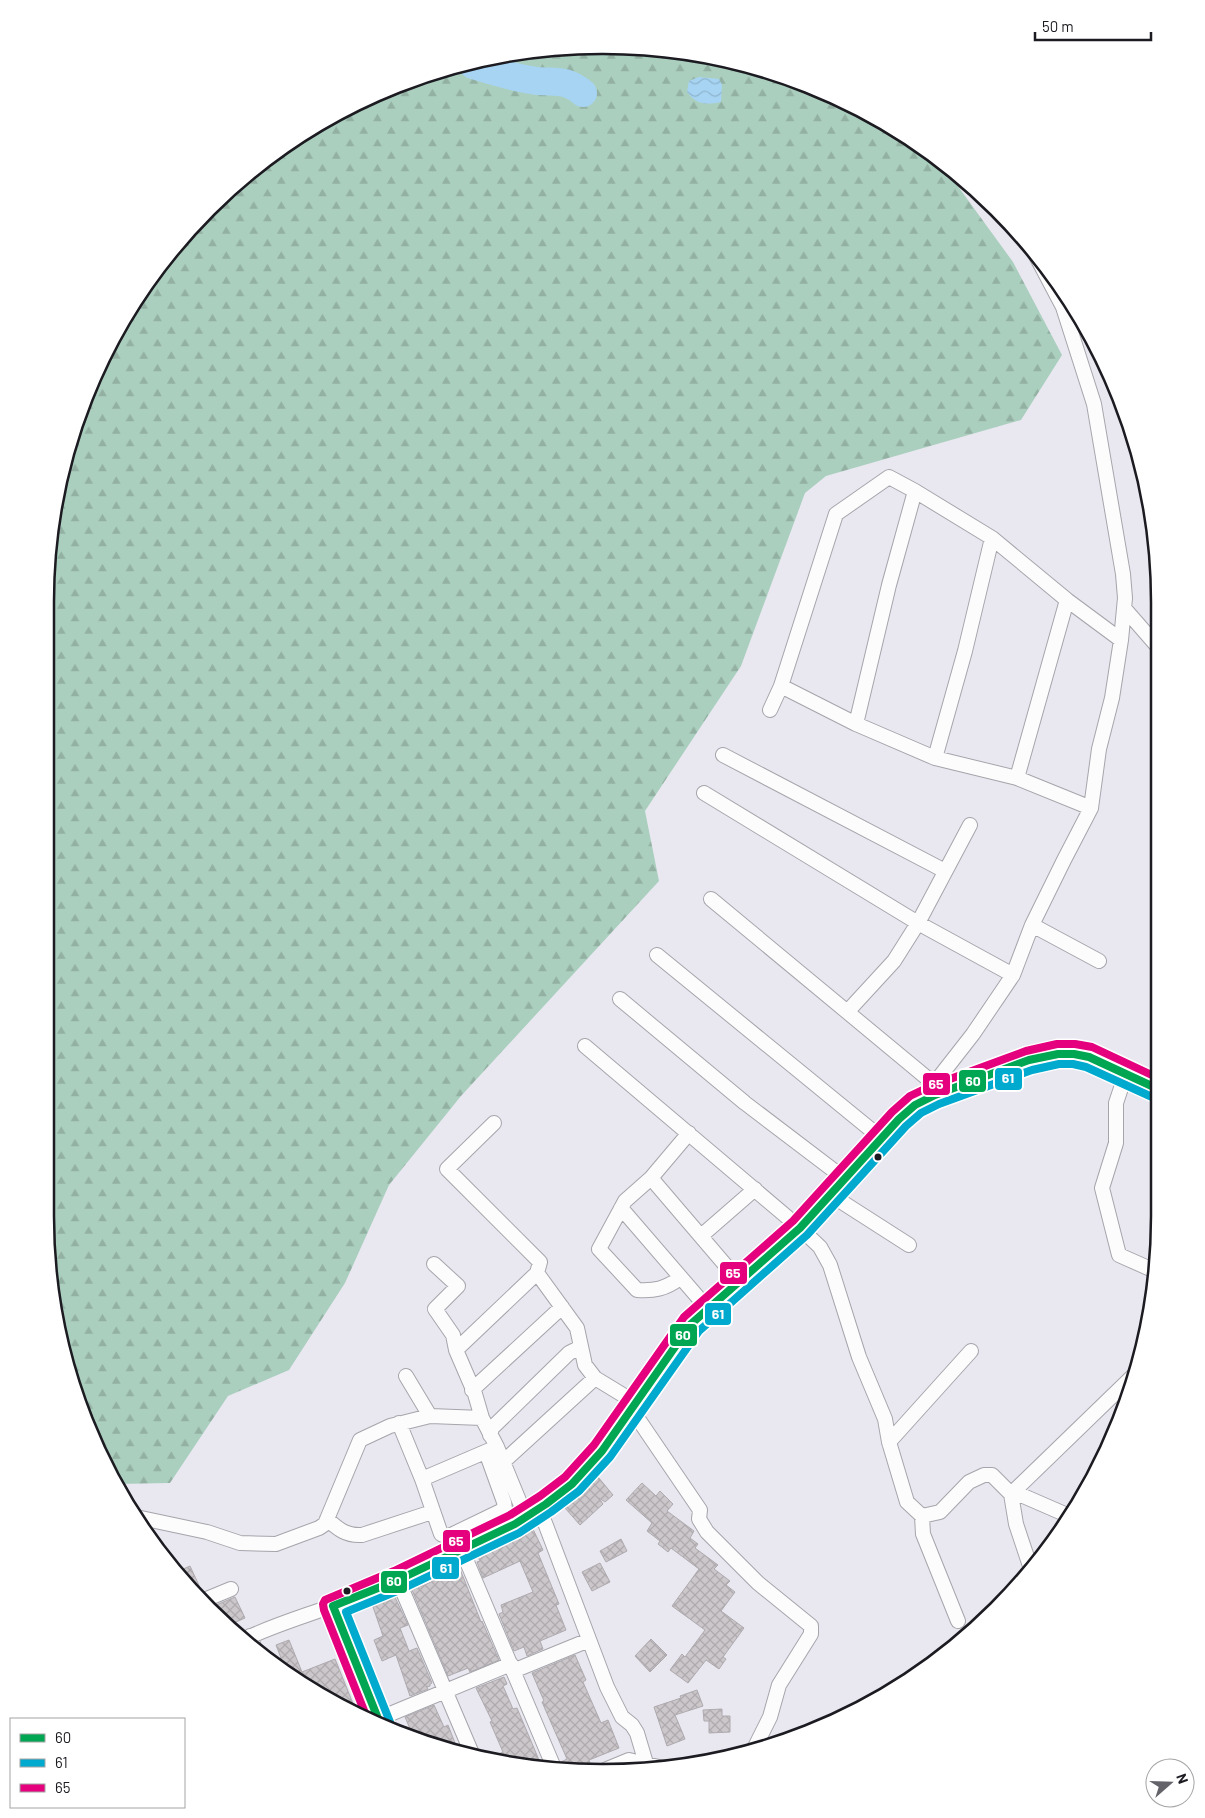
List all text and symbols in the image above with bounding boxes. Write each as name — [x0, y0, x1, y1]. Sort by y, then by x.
scale bar — [1035, 10, 1151, 42]
text: 50 m — [1042, 17, 1074, 35]
line badge: 61 — [994, 1067, 1023, 1091]
line badge: 60 — [958, 1069, 987, 1093]
text: 61 — [1002, 1069, 1014, 1086]
line badge: 65 — [922, 1072, 951, 1096]
text: 60 — [965, 1072, 981, 1089]
text: 65 — [928, 1075, 944, 1092]
unlabelled marker — [873, 1152, 883, 1162]
line badge: 65 — [719, 1261, 748, 1285]
text: 65 — [725, 1264, 741, 1281]
line badge: 61 — [704, 1302, 732, 1326]
text: 61 — [712, 1305, 724, 1322]
line badge: 60 — [669, 1323, 698, 1347]
text: 60 — [675, 1326, 691, 1343]
line badge: 65 — [442, 1529, 471, 1553]
text: 65 — [448, 1532, 464, 1549]
line badge: 61 — [431, 1556, 460, 1580]
text: 61 — [440, 1559, 452, 1576]
line badge: 60 — [380, 1570, 408, 1594]
text: 60 — [386, 1572, 402, 1589]
unlabelled marker — [342, 1586, 352, 1596]
legend — [10, 1718, 185, 1808]
text: 60 — [55, 1728, 71, 1746]
text: 61 — [55, 1753, 68, 1771]
north arrow — [1145, 1758, 1195, 1808]
text: N — [1173, 1771, 1192, 1786]
text: 65 — [55, 1778, 70, 1796]

